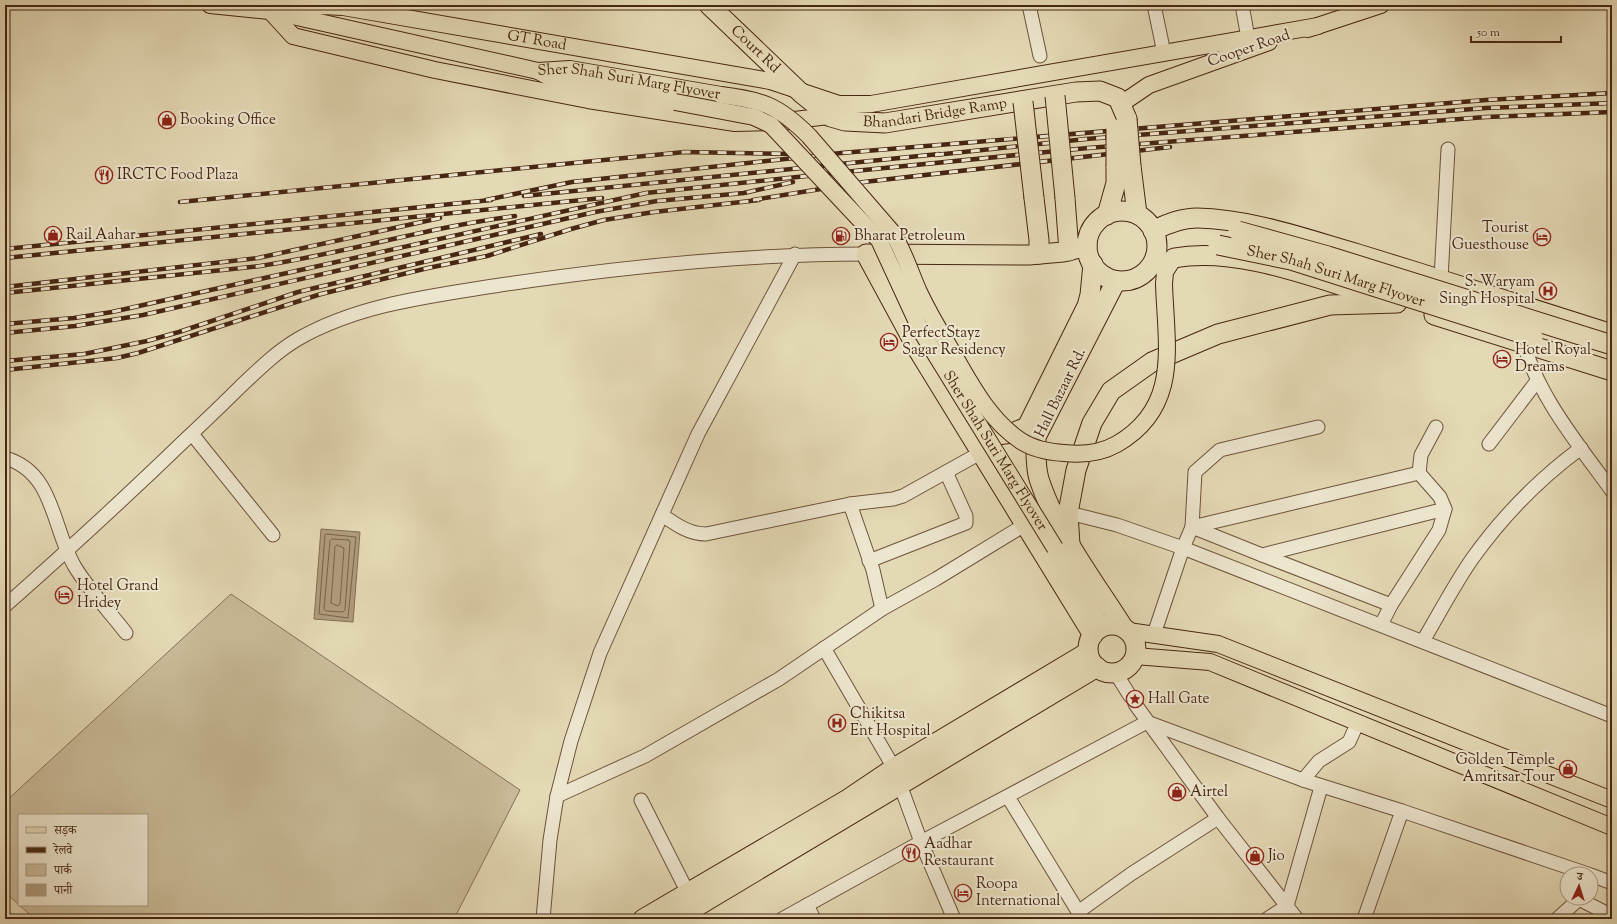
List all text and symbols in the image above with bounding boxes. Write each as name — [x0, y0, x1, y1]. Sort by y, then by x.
scale bar — [1471, 18, 1561, 44]
street label: Court Rd — [726, 20, 785, 78]
text: 50 m — [1476, 24, 1500, 42]
street label: GT Road — [506, 25, 569, 56]
street label: Cooper Road — [1205, 25, 1293, 73]
street label: Sher Shah Suri Marg Flyover — [537, 58, 722, 105]
street label: Bhandari Bridge Ramp — [862, 93, 1009, 134]
shop icon: Booking Office — [157, 110, 177, 130]
place label: Booking Office — [180, 110, 276, 131]
restaurant icon: IRCTC Food Plaza — [94, 165, 114, 185]
place label: IRCTC Food Plaza — [117, 165, 239, 186]
place label: Tourist Guesthouse — [1452, 218, 1529, 256]
shop icon: Rail Aahar — [43, 225, 63, 245]
place label: Rail Aahar — [66, 225, 136, 246]
fuel station icon: Bharat Petroleum — [831, 226, 851, 246]
place label: Bharat Petroleum — [854, 226, 966, 247]
hotel icon: Tourist Guesthouse — [1532, 227, 1552, 247]
street label: Sher Shah Suri Marg Flyover — [1245, 241, 1428, 313]
place label: S. Waryam Singh Hospital — [1439, 272, 1536, 310]
hospital icon: S. Waryam Singh Hospital — [1538, 281, 1558, 301]
place label: PerfectStayz Sagar Residency — [902, 323, 1006, 361]
hotel icon: PerfectStayz Sagar Residency — [879, 332, 899, 352]
place label: Hotel Royal Dreams — [1515, 340, 1591, 378]
street label: Hall Bazaar Rd. — [1030, 345, 1092, 441]
hotel icon: Hotel Royal Dreams — [1492, 349, 1512, 369]
street label: Sher Shah Suri Marg Flyover — [937, 367, 1053, 535]
place label: Hotel Grand Hridey — [77, 576, 159, 614]
hotel icon: Hotel Grand Hridey — [54, 585, 74, 605]
place icon: Hall Gate — [1125, 689, 1145, 709]
place label: Hall Gate — [1148, 689, 1210, 710]
place label: Chikitsa Ent Hospital — [850, 704, 931, 742]
hospital icon: Chikitsa Ent Hospital — [827, 713, 847, 733]
place label: Golden Temple Amritsar Tour — [1455, 750, 1555, 788]
shop icon: Golden Temple Amritsar Tour — [1558, 759, 1578, 779]
shop icon: Airtel — [1167, 782, 1187, 802]
place label: Airtel — [1190, 782, 1228, 803]
legend — [18, 814, 148, 906]
text: सड़क — [53, 822, 78, 840]
place label: Aadhar Restaurant — [924, 834, 994, 872]
text: रेलवे — [52, 842, 73, 860]
restaurant icon: Aadhar Restaurant — [901, 843, 921, 863]
shop icon: Jio — [1245, 846, 1265, 866]
place label: Jio — [1267, 846, 1285, 867]
text: पार्क — [53, 862, 73, 880]
north arrow — [1559, 866, 1599, 906]
text: उ — [1575, 869, 1584, 885]
place label: Roopa International — [976, 874, 1061, 912]
text: पानी — [53, 882, 73, 900]
hotel icon: Roopa International — [953, 883, 973, 903]

